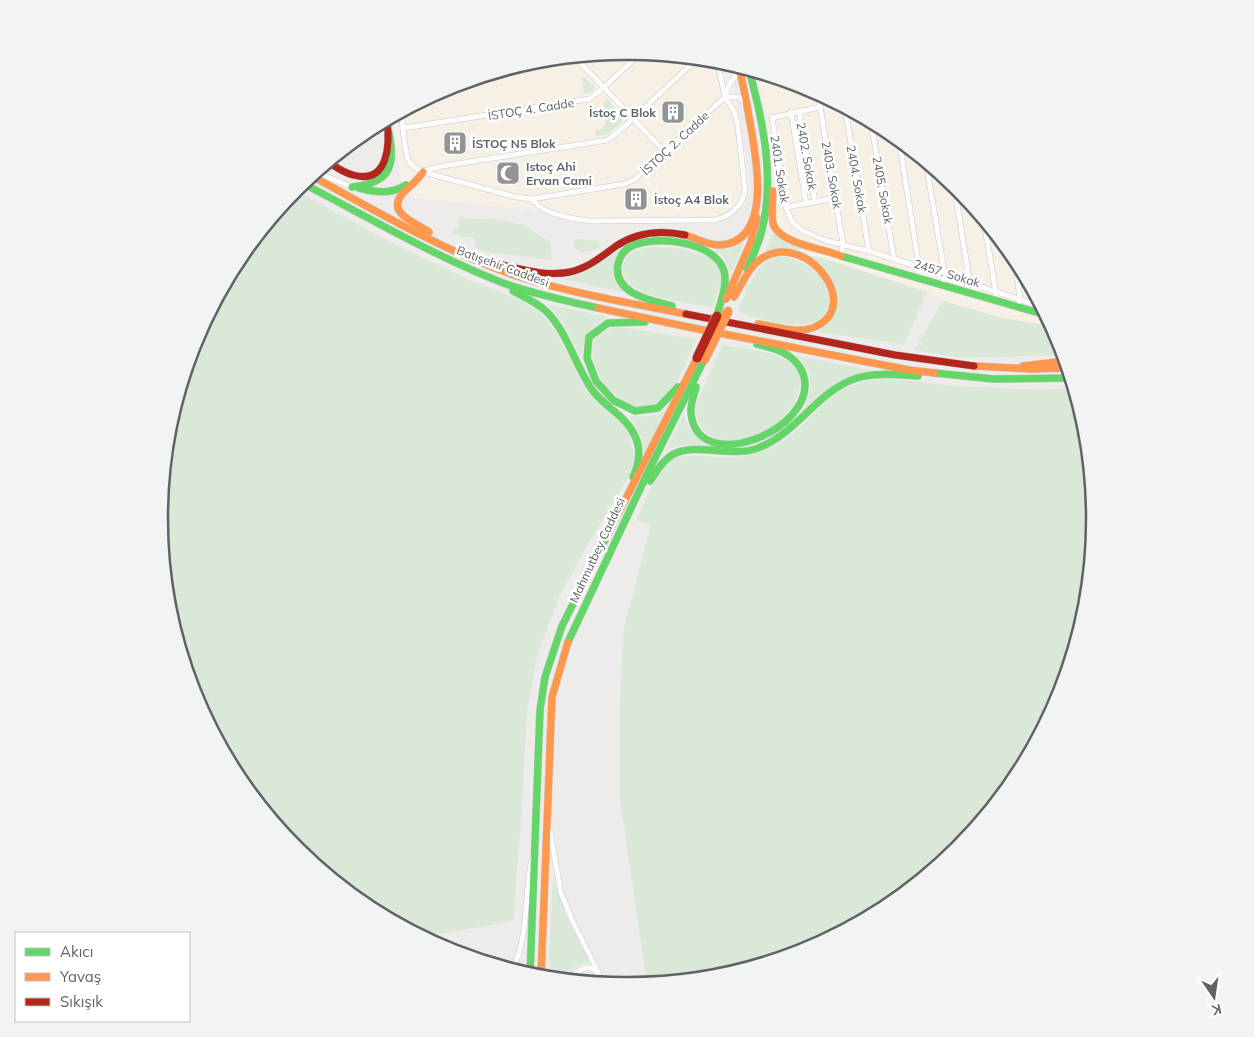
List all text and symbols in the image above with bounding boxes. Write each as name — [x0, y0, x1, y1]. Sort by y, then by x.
street label: İSTOÇ 4. Cadde — [487, 95, 575, 123]
building icon: İstoç C Blok — [660, 99, 686, 125]
place label: İstoç C Blok — [589, 105, 656, 120]
street label: İSTOÇ 2. Cadde — [638, 108, 712, 178]
street label: 2402. Sokak — [794, 121, 820, 192]
building icon: İSTOÇ N5 Blok — [442, 130, 468, 156]
street label: 2401. Sokak — [767, 134, 793, 205]
place label: İSTOÇ N5 Blok — [472, 136, 556, 151]
street label: 2403. Sokak — [819, 140, 845, 211]
street label: 2404. Sokak — [844, 144, 870, 215]
street label: 2405. Sokak — [870, 155, 896, 226]
place label: Istoç Ahi Ervan Cami — [526, 159, 592, 188]
mosque icon: Istoç Ahi Ervan Cami — [495, 160, 521, 186]
building icon: İstoç A4 Blok — [623, 186, 649, 212]
place label: İstoç A4 Blok — [654, 192, 729, 207]
street label: Batışehir Caddesi — [455, 242, 551, 290]
street label: 2457. Sokak — [912, 256, 983, 290]
street label: Mahmutbey Caddesi — [566, 495, 628, 605]
legend — [15, 932, 190, 1022]
text: Akıcı — [60, 942, 93, 961]
text: Yavaş — [59, 967, 101, 986]
north arrow — [1189, 972, 1239, 1022]
text: Sıkışık — [60, 992, 103, 1011]
text: K — [1210, 1000, 1223, 1020]

